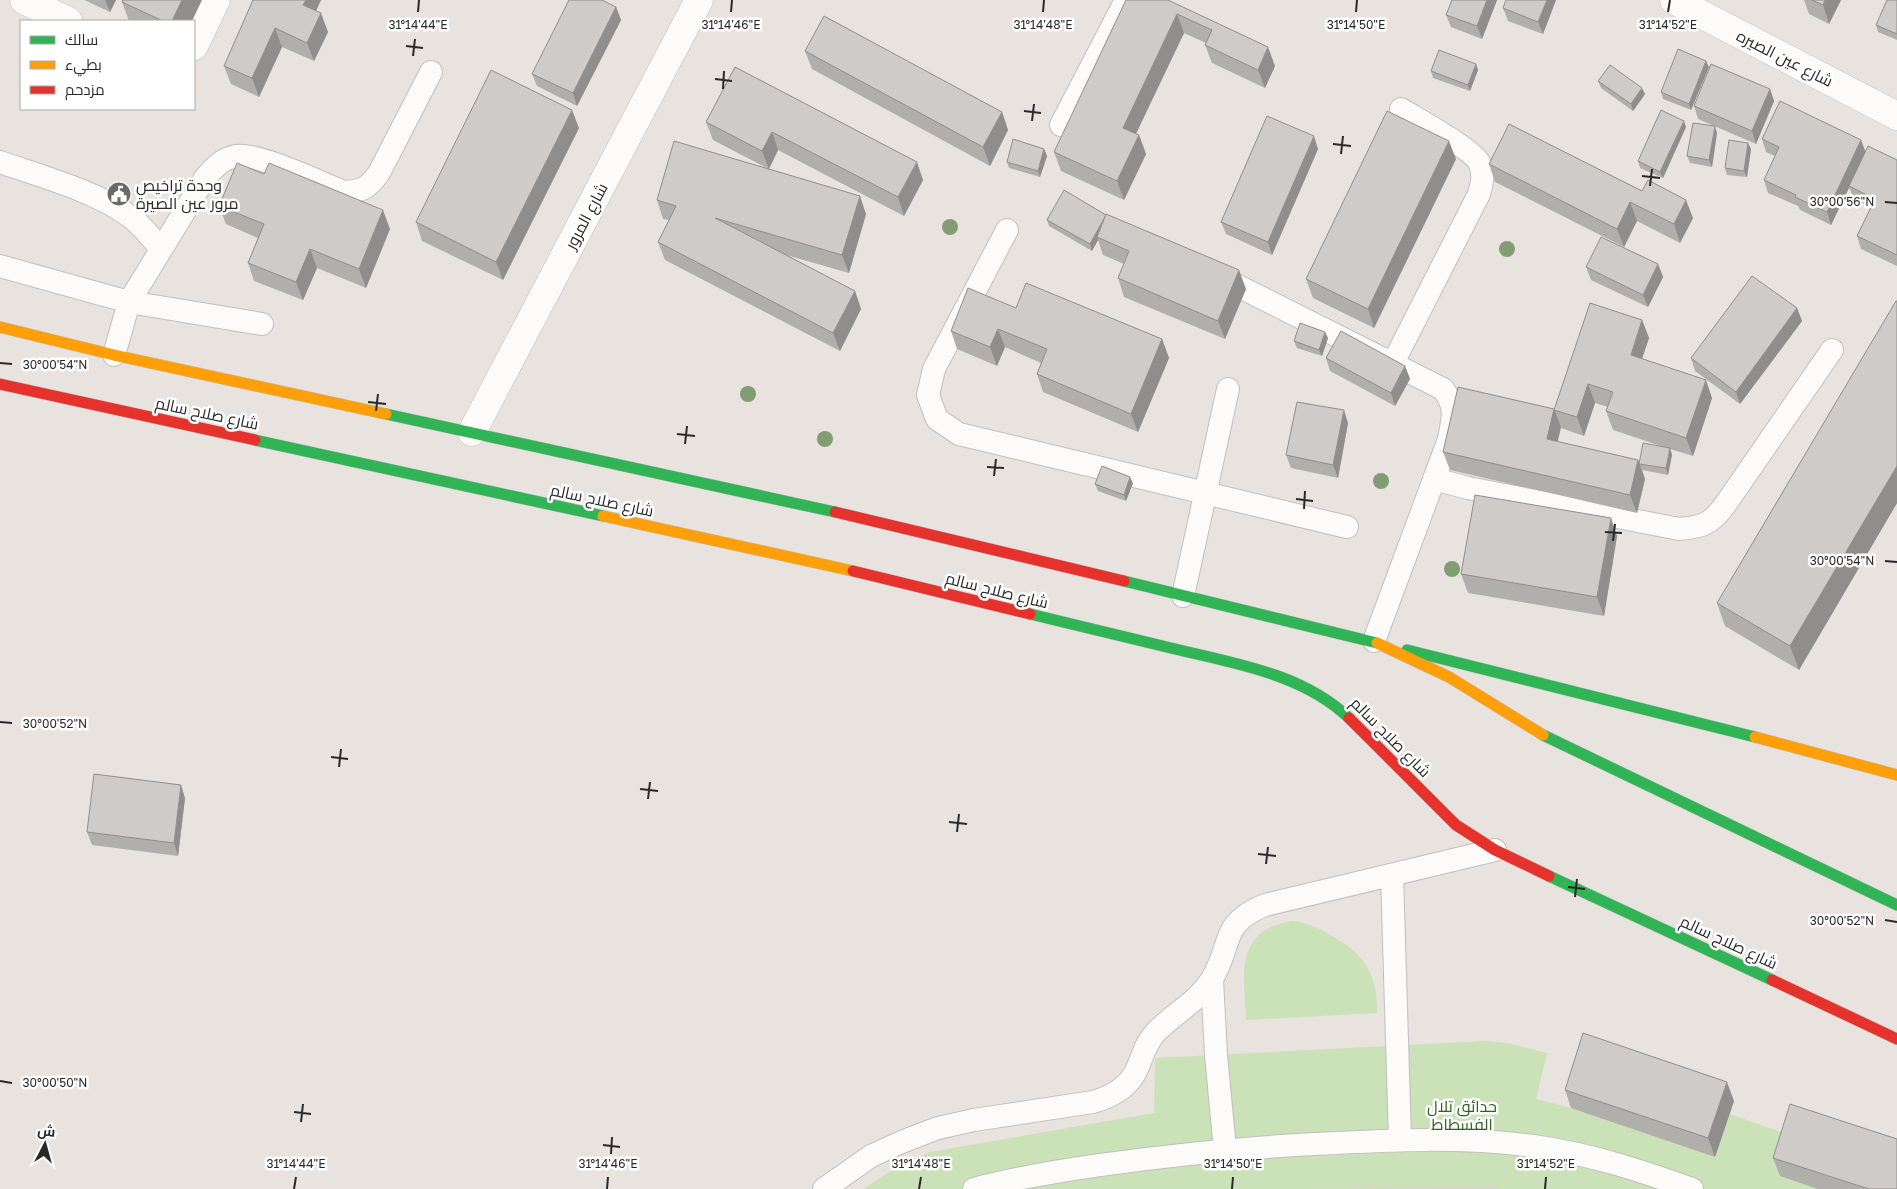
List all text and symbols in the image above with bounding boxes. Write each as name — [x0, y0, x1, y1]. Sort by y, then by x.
text: 31°14'44"E — [389, 17, 447, 32]
text: 31°14'46"E — [702, 17, 760, 32]
text: 31°14'48"E — [1014, 17, 1072, 32]
text: 31°14'50"E — [1327, 17, 1385, 32]
text: 31°14'52"E — [1639, 17, 1697, 32]
legend — [20, 20, 195, 110]
street label: شارع عين الصيره — [1733, 25, 1837, 93]
text: سالك — [65, 30, 98, 48]
text: بطيء — [65, 55, 102, 77]
text: مزدحم — [65, 80, 105, 100]
place label: وحدة تراخيص مرور عين الصيرة — [136, 175, 239, 214]
street label: شارع المرور — [560, 179, 614, 254]
public building icon: وحدة تراخيص مرور عين الصيرة — [106, 181, 132, 207]
text: 30°00'56"N — [1810, 194, 1874, 209]
text: 30°00'54"N — [23, 357, 87, 372]
street label: شارع صلاح سالم — [153, 392, 260, 436]
street label: شارع صلاح سالم — [548, 479, 655, 523]
text: 30°00'54"N — [1810, 553, 1874, 568]
street label: شارع صلاح سالم — [943, 568, 1050, 614]
street label: شارع صلاح سالم — [1345, 693, 1435, 783]
text: 30°00'52"N — [23, 716, 87, 731]
street label: شارع صلاح سالم — [1676, 911, 1781, 975]
text: 30°00'52"N — [1810, 913, 1874, 928]
text: 30°00'50"N — [23, 1075, 87, 1090]
park label: حدائق تلال الفسطاط — [1427, 1096, 1497, 1134]
north arrow — [20, 1119, 70, 1169]
text: ش — [36, 1121, 56, 1141]
text: 31°14'44"E — [267, 1156, 325, 1171]
text: 31°14'46"E — [579, 1156, 637, 1171]
text: 31°14'48"E — [892, 1156, 950, 1171]
text: 31°14'50"E — [1204, 1156, 1262, 1171]
text: 31°14'52"E — [1517, 1156, 1575, 1171]

